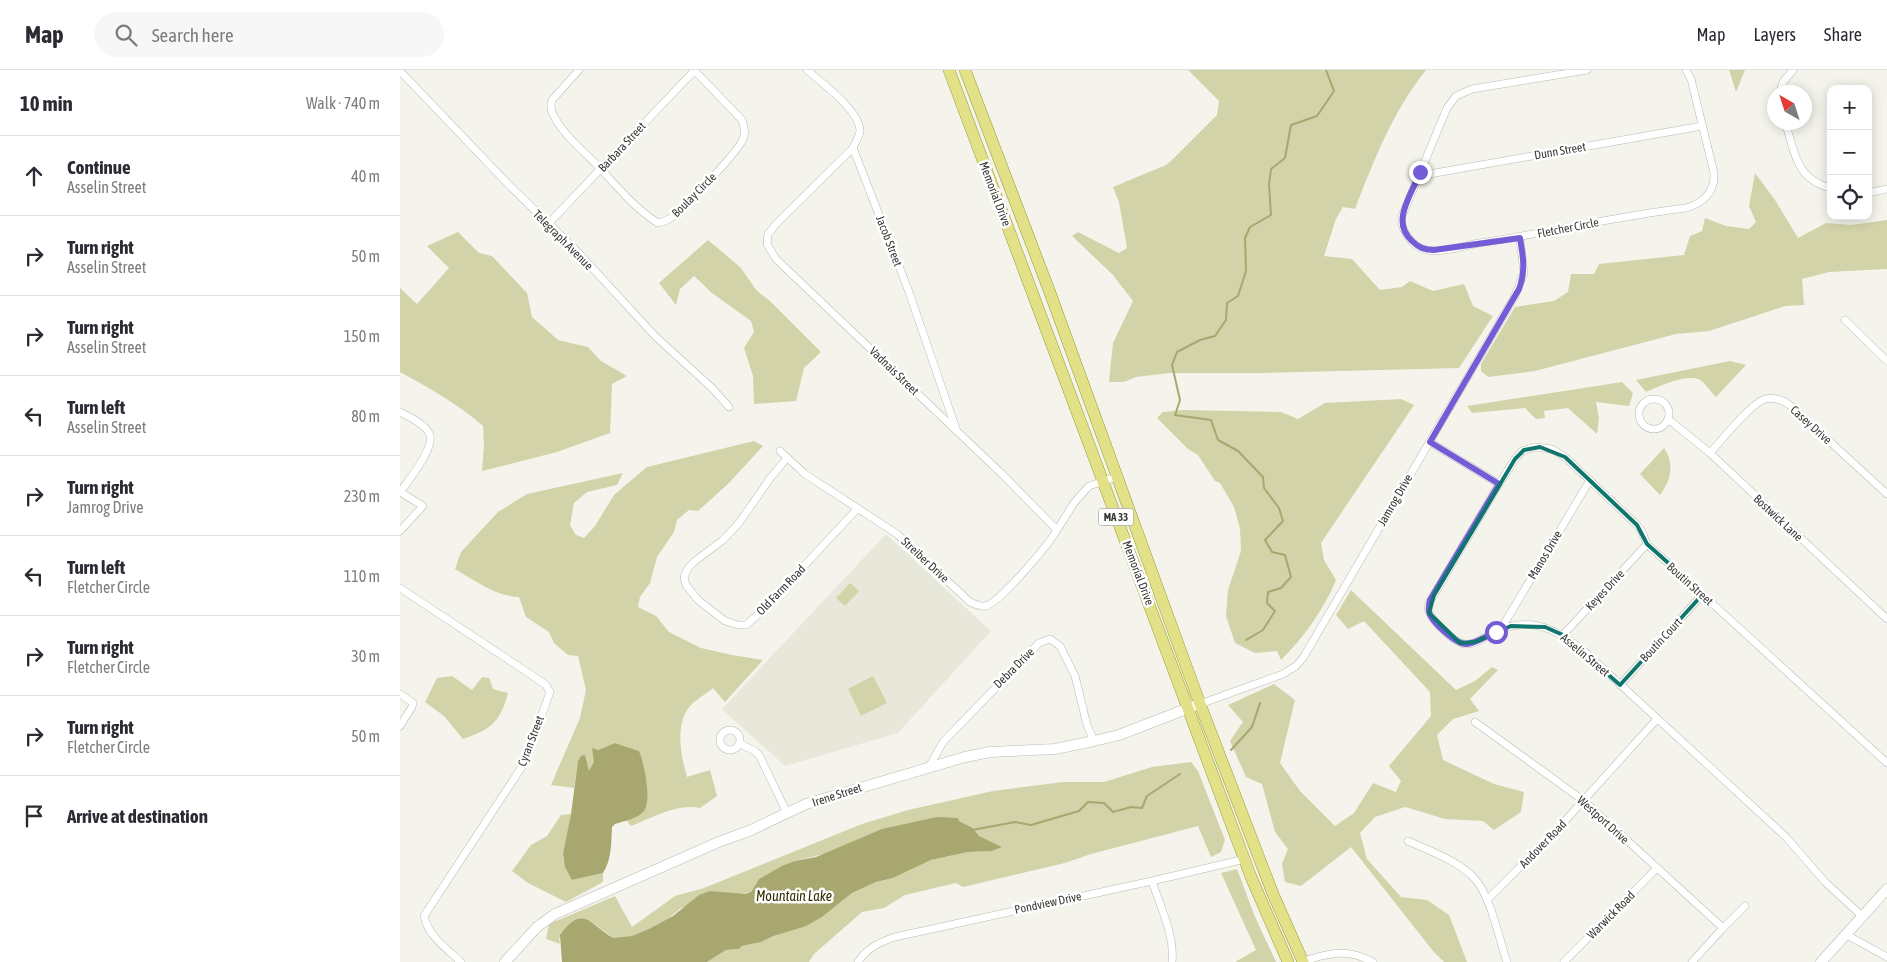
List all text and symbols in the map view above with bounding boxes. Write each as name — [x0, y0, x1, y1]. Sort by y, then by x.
search box — [94, 12, 444, 57]
text: Map — [25, 21, 64, 48]
icon: search — [112, 21, 140, 49]
text: Search here — [152, 24, 234, 46]
text: Map — [1696, 24, 1725, 45]
text: Layers — [1753, 24, 1796, 45]
text: Share — [1824, 24, 1862, 45]
north arrow — [1767, 85, 1812, 130]
map controls — [1827, 85, 1872, 220]
button: + — [1827, 85, 1872, 130]
text: 10 min — [20, 91, 73, 115]
text: Walk · 740 m — [306, 94, 380, 112]
street label: Barbara Street — [595, 119, 649, 175]
button: − — [1827, 130, 1872, 175]
street label: Dunn Street — [1533, 139, 1587, 162]
text: Continue — [67, 156, 131, 178]
street label: Memorial Drive — [976, 160, 1014, 228]
route end — [1409, 161, 1432, 184]
icon: ahead — [20, 162, 48, 190]
text: 40 m — [351, 167, 380, 185]
street label: Boulay Circle — [669, 170, 719, 220]
button: locate — [1827, 175, 1872, 220]
text: Asselin Street — [67, 178, 146, 196]
street label: Telegraph Avenue — [530, 207, 596, 273]
street label: Jacob Street — [873, 214, 905, 269]
street label: Fletcher Circle — [1536, 215, 1600, 241]
text: Turn right — [67, 236, 134, 258]
icon: right — [20, 242, 48, 270]
text: 50 m — [351, 247, 380, 265]
text: Asselin Street — [67, 258, 146, 276]
text: Turn right — [67, 316, 134, 338]
icon: right — [20, 322, 48, 350]
text: 150 m — [344, 327, 380, 345]
text: Asselin Street — [67, 338, 146, 356]
street label: Vadnais Street — [866, 344, 922, 398]
text: Turn left — [67, 396, 125, 418]
icon: left — [20, 402, 48, 430]
street label: Casey Drive — [1788, 403, 1834, 447]
text: 80 m — [351, 407, 380, 425]
text: Asselin Street — [67, 418, 146, 436]
street label: Jamrog Drive — [1375, 472, 1415, 528]
text: Turn right — [67, 476, 134, 498]
icon: right — [20, 482, 48, 510]
text: 230 m — [344, 487, 380, 505]
street label: Bostwick Lane — [1751, 492, 1805, 544]
text: Jamrog Drive — [67, 498, 143, 516]
road number: MA 33 — [1098, 508, 1134, 526]
street label: Manos Drive — [1525, 528, 1565, 582]
street label: Streiber Drive — [898, 534, 952, 586]
street label: Memorial Drive — [1119, 539, 1157, 607]
text: Turn left — [67, 556, 125, 578]
street label: Boutin Street — [1664, 560, 1716, 609]
icon: left — [20, 562, 48, 590]
street label: Old Farm Road — [754, 562, 808, 618]
text: 110 m — [344, 567, 380, 585]
street label: Keyes Drive — [1583, 567, 1627, 613]
text: Fletcher Circle — [67, 578, 150, 596]
street label: Boutin Court — [1637, 615, 1685, 665]
route start — [1485, 621, 1508, 644]
street label: Asselin Street — [1558, 630, 1613, 680]
text: Turn right — [67, 636, 134, 658]
icon: right — [20, 642, 48, 670]
street label: Debra Drive — [991, 645, 1037, 691]
text: 30 m — [351, 647, 380, 665]
text: Fletcher Circle — [67, 658, 150, 676]
street label: Cyran Street — [515, 713, 547, 768]
text: Turn right — [67, 716, 134, 738]
icon: right — [20, 722, 48, 750]
text: 50 m — [351, 727, 380, 745]
text: Fletcher Circle — [67, 738, 150, 756]
street label: Irene Street — [810, 780, 864, 810]
street label: Westport Drive — [1574, 793, 1632, 847]
icon: arrive — [20, 802, 48, 830]
text: Arrive at destination — [67, 805, 208, 827]
street label: Andover Road — [1517, 817, 1569, 871]
water label: Mountain Lake — [756, 888, 832, 904]
street label: Warwick Road — [1584, 888, 1638, 942]
street label: Pondview Drive — [1013, 889, 1083, 917]

